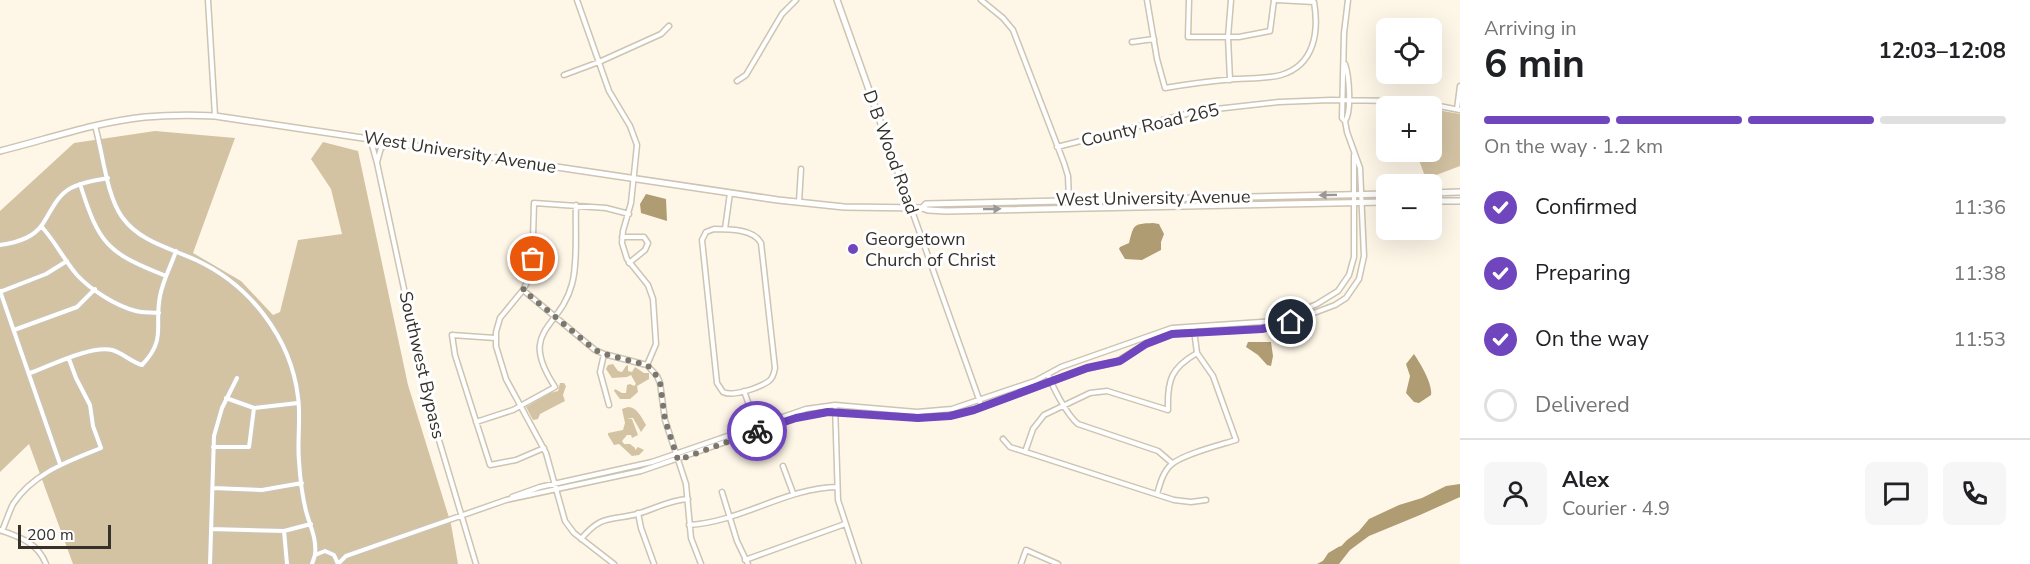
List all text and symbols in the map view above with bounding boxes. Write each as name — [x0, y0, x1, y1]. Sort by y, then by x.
text: Arriving in — [1484, 15, 1577, 42]
map controls — [1376, 18, 1442, 240]
button: locate — [1376, 18, 1442, 84]
text: 12:03–12:08 — [1878, 36, 2006, 66]
text: 6 min — [1484, 38, 1585, 91]
street label: D B Wood Road — [857, 87, 925, 217]
button: + — [1376, 96, 1442, 162]
street label: County Road 265 — [1079, 97, 1221, 153]
street label: West University Avenue — [362, 125, 558, 179]
text: On the way · 1.2 km — [1484, 133, 1663, 160]
button: − — [1376, 174, 1442, 240]
street label: West University Avenue — [1055, 184, 1251, 212]
one-way arrow — [1318, 190, 1337, 200]
icon: check — [1484, 191, 1517, 224]
text: Confirmed — [1535, 192, 1637, 222]
text: 11:36 — [1953, 194, 2006, 221]
one-way arrow — [982, 205, 1001, 214]
place label: Georgetown Church of Christ — [865, 227, 996, 272]
pin — [507, 233, 558, 284]
icon: bag — [516, 242, 549, 275]
marker: Georgetown Church of Christ — [846, 242, 860, 256]
icon: check — [1484, 257, 1517, 290]
text: Preparing — [1535, 258, 1631, 288]
text: 11:38 — [1953, 260, 2006, 287]
street label: Southwest Bypass — [393, 289, 451, 441]
pin — [1265, 296, 1316, 347]
icon: home — [1274, 305, 1307, 338]
icon: check — [1484, 323, 1517, 356]
text: On the way — [1535, 324, 1649, 354]
text: 11:53 — [1953, 326, 2006, 353]
text: Delivered — [1535, 390, 1630, 420]
courier — [727, 401, 787, 461]
icon: bike — [741, 415, 774, 448]
button: person — [1484, 462, 1547, 525]
button: chat — [1865, 462, 1928, 525]
button: phone — [1943, 462, 2006, 525]
text: Alex — [1562, 465, 1609, 495]
text: Courier · 4.9 — [1562, 495, 1670, 522]
scale bar — [18, 522, 111, 550]
text: 200 m — [27, 524, 74, 546]

